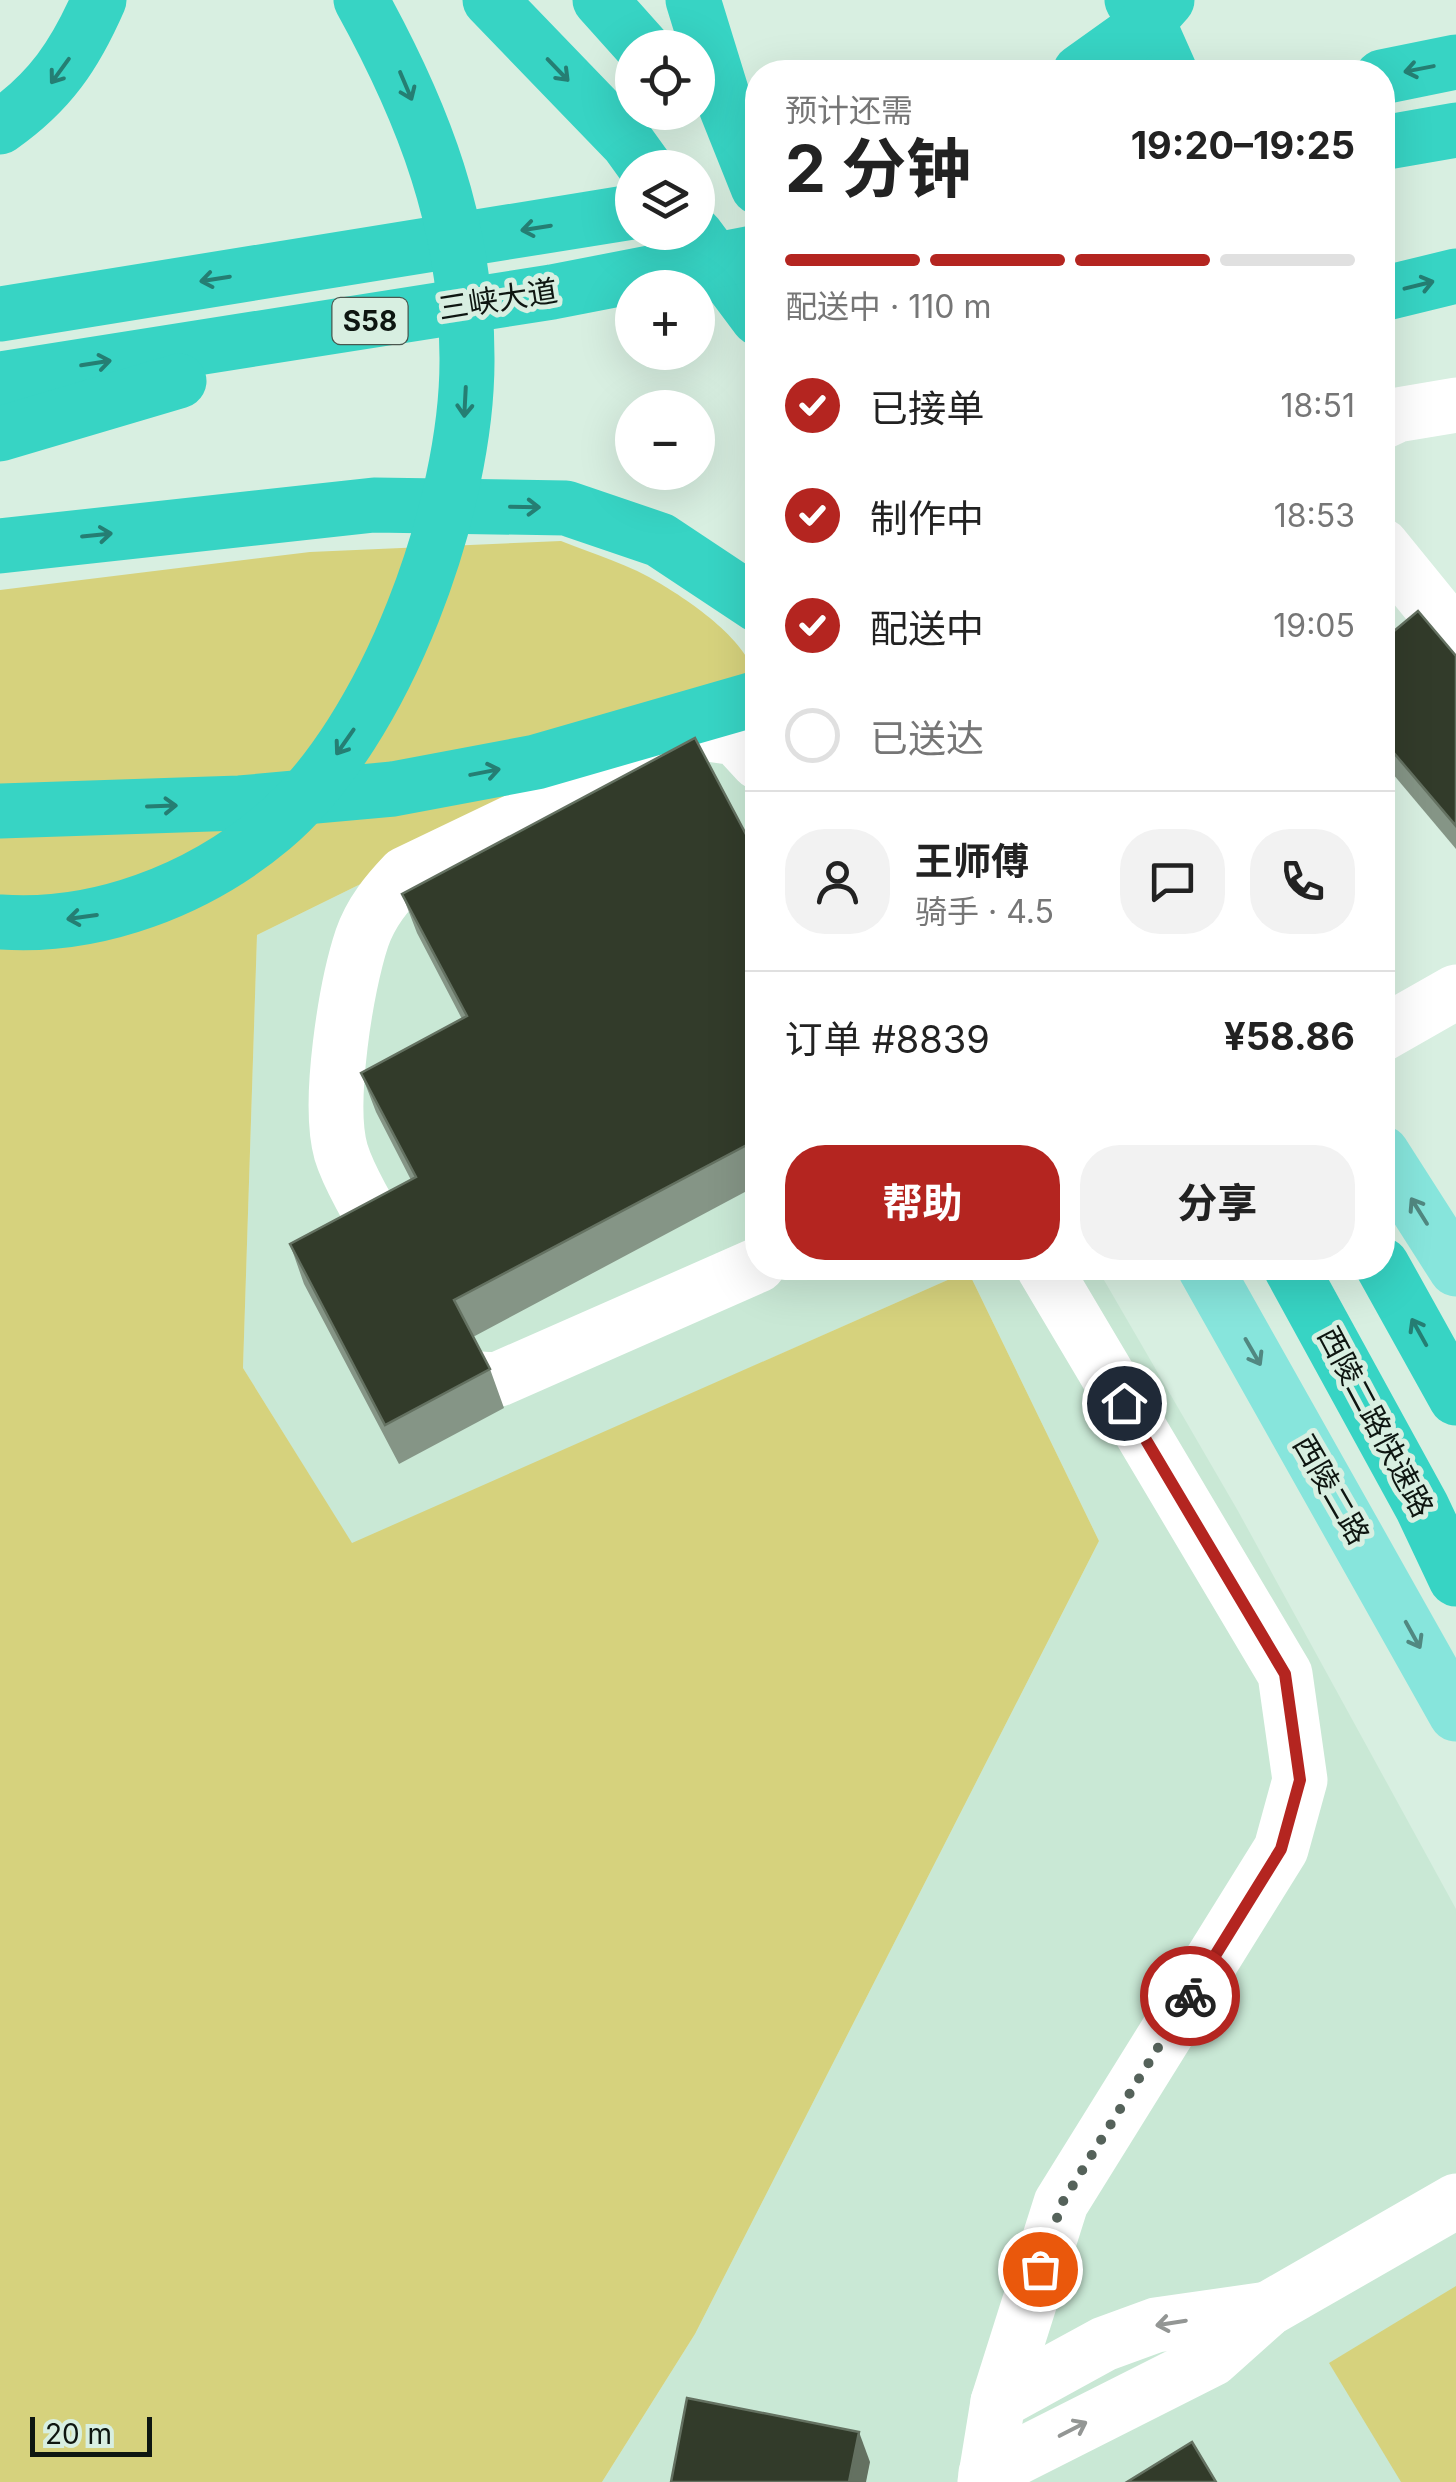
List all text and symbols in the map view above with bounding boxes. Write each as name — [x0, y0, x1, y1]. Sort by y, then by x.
map controls — [615, 30, 715, 490]
button: locate — [615, 30, 715, 130]
one-way arrow — [49, 57, 70, 85]
one-way arrow — [546, 58, 570, 82]
one-way arrow — [1404, 61, 1436, 80]
one-way arrow — [398, 70, 416, 101]
text: 预计还需 — [785, 91, 913, 130]
text: 19:20–19:25 — [1131, 122, 1355, 168]
text: 2 分钟 — [785, 129, 971, 208]
button: layers — [615, 150, 715, 250]
one-way arrow — [521, 220, 553, 238]
button: + — [615, 270, 715, 370]
one-way arrow — [200, 271, 232, 289]
street label: 三峡大道 — [436, 272, 560, 326]
one-way arrow — [1402, 275, 1434, 293]
text: 配送中 · 110 m — [785, 287, 991, 326]
road number: S58 — [332, 298, 408, 344]
one-way arrow — [80, 354, 112, 372]
icon: check — [785, 378, 840, 433]
text: 已接单 — [870, 385, 984, 431]
one-way arrow — [456, 386, 475, 418]
text: 18:51 — [1281, 386, 1355, 425]
button: − — [615, 390, 715, 490]
icon: check — [785, 488, 840, 543]
text: 制作中 — [870, 495, 984, 541]
text: 18:53 — [1274, 496, 1355, 535]
one-way arrow — [509, 498, 541, 517]
one-way arrow — [80, 525, 113, 544]
icon: check — [785, 598, 840, 653]
text: 配送中 — [870, 605, 984, 651]
text: 19:05 — [1273, 606, 1355, 645]
text: 已送达 — [870, 715, 984, 761]
one-way arrow — [335, 728, 356, 756]
one-way arrow — [468, 761, 500, 780]
one-way arrow — [145, 797, 178, 816]
button: person — [785, 829, 890, 934]
button: chat — [1120, 829, 1225, 934]
button: phone — [1250, 829, 1355, 934]
text: 王师傅 — [915, 838, 1029, 884]
text: 骑手 · 4.5 — [915, 892, 1054, 931]
one-way arrow — [67, 909, 99, 927]
text: ¥58.86 — [1224, 1013, 1355, 1059]
text: 订单 #8839 — [785, 1016, 990, 1062]
button: 帮助 — [785, 1145, 1060, 1260]
button: 分享 — [1080, 1145, 1355, 1260]
one-way arrow — [1409, 1197, 1430, 1226]
one-way arrow — [1409, 1318, 1429, 1347]
street label: 西陵二路快速路 — [1310, 1321, 1440, 1523]
one-way arrow — [1244, 1337, 1264, 1367]
pin — [1082, 1361, 1167, 1446]
icon: home — [1097, 1376, 1152, 1431]
street label: 西陵二路 — [1285, 1429, 1377, 1551]
one-way arrow — [1404, 1620, 1423, 1650]
courier — [1140, 1946, 1240, 2046]
icon: bike — [1163, 1969, 1218, 2024]
pin — [998, 2227, 1083, 2312]
icon: bag — [1013, 2242, 1068, 2297]
one-way arrow — [1156, 2315, 1188, 2333]
scale bar — [30, 2412, 152, 2456]
text: 20 m — [45, 2417, 112, 2451]
one-way arrow — [1058, 2419, 1087, 2438]

